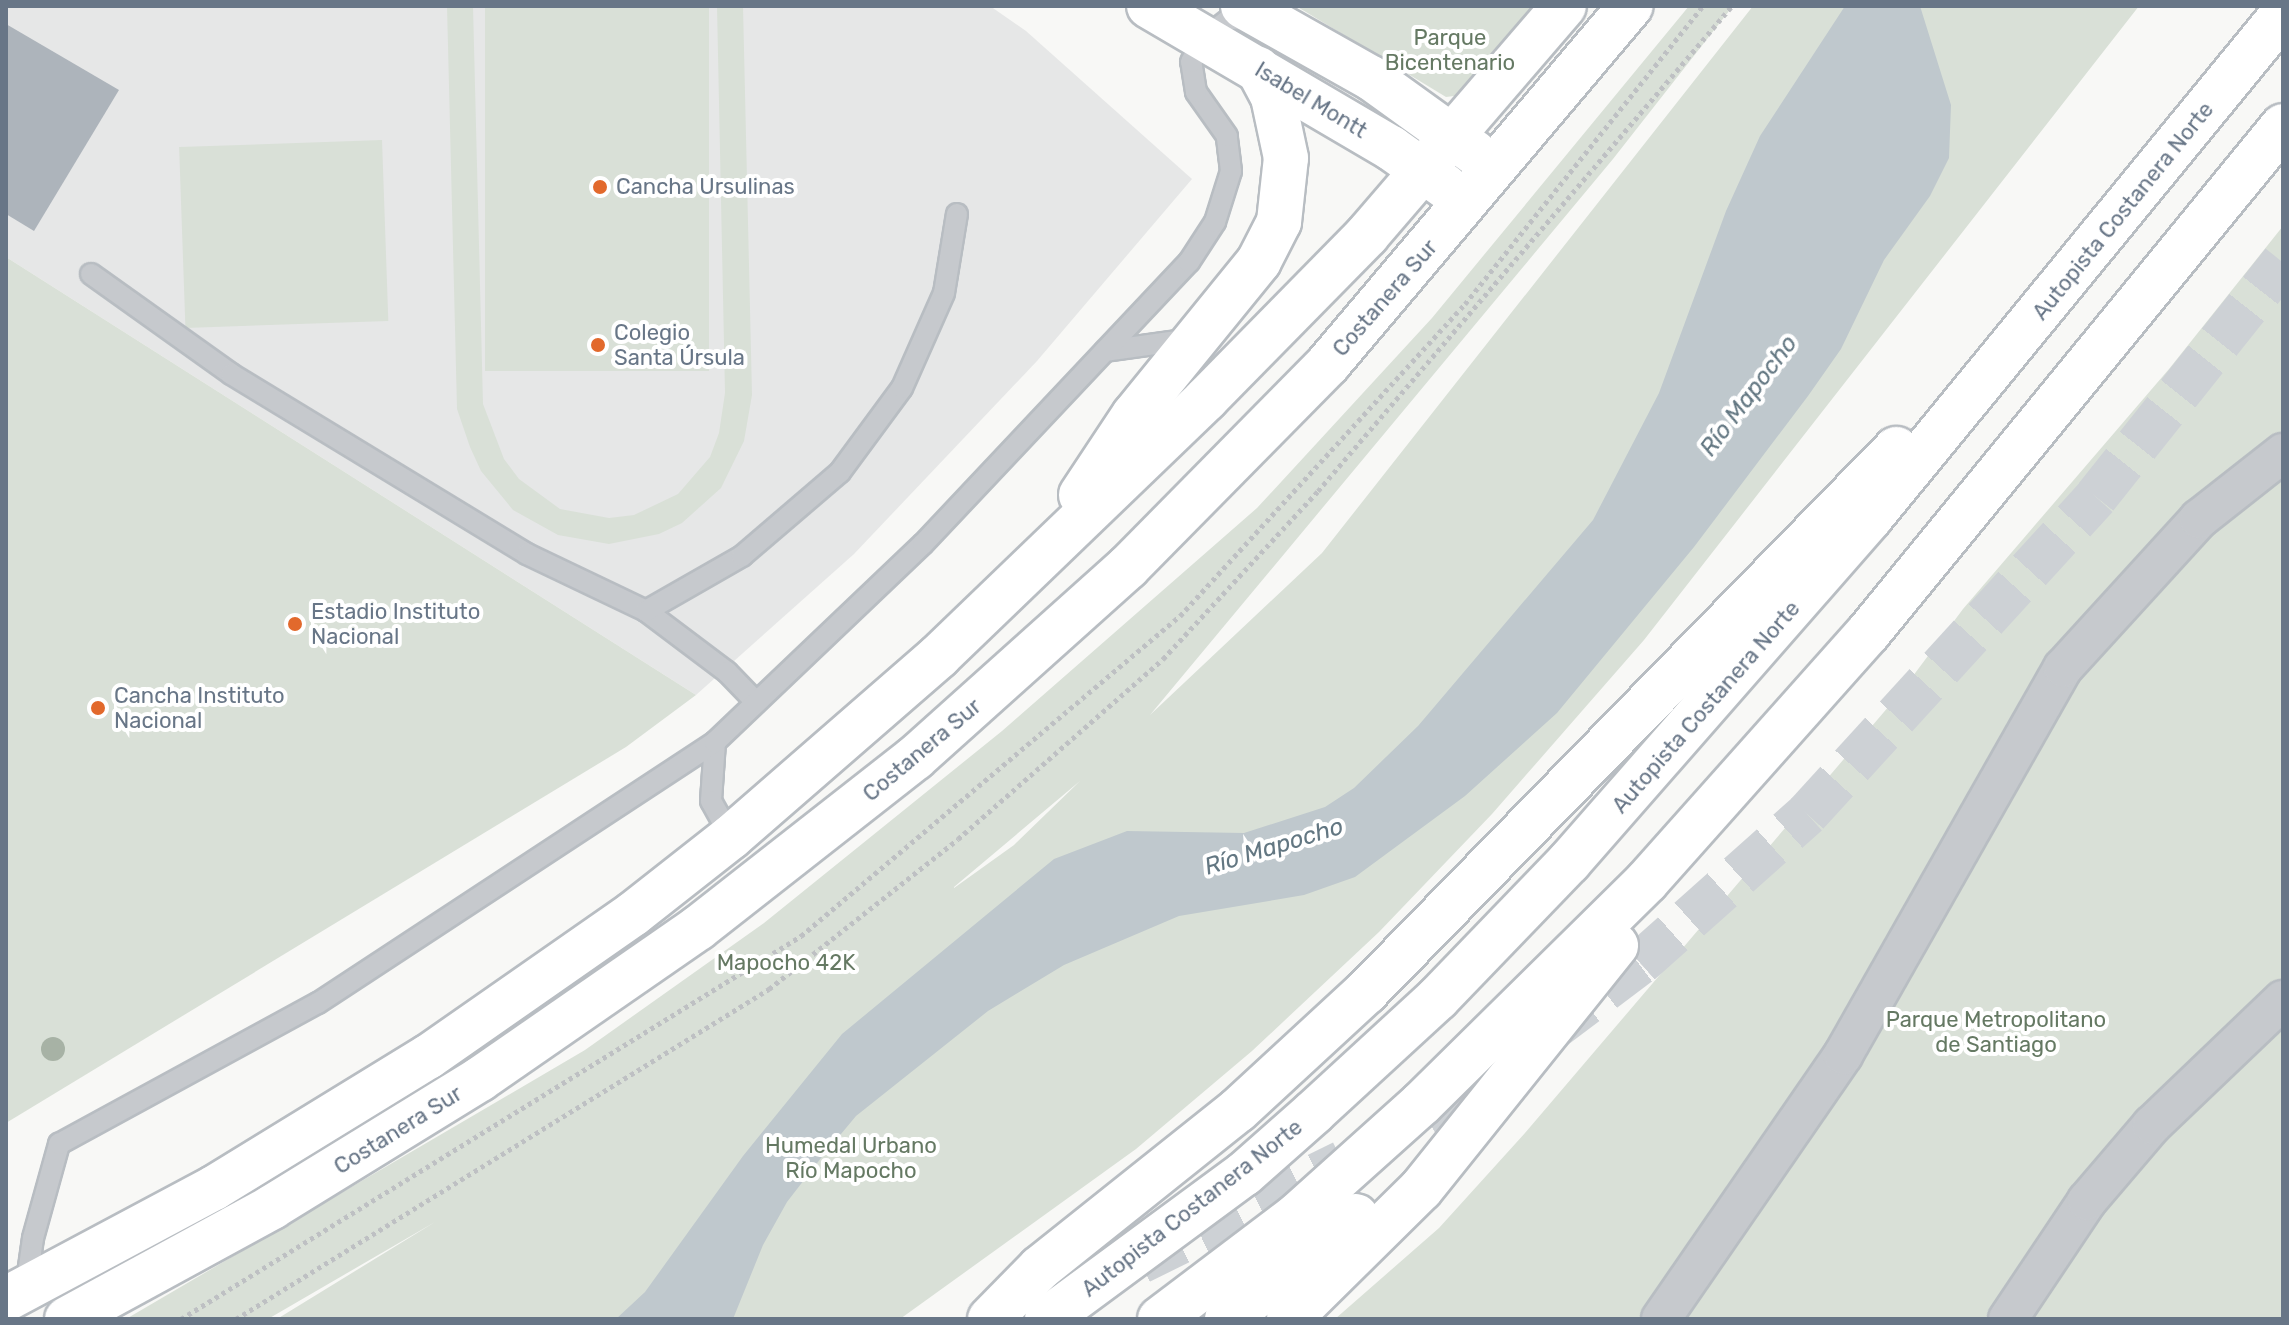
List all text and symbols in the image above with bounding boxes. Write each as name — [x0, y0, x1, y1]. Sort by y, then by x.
park label: Parque Bicentenario — [1385, 24, 1515, 76]
street label: Isabel Montt — [1250, 56, 1372, 144]
street label: Autopista Costanera Norte — [2027, 97, 2219, 325]
place label: Cancha Ursulinas — [616, 174, 795, 200]
marker: Cancha Ursulinas — [591, 178, 609, 196]
street label: Costanera Sur — [1327, 234, 1443, 362]
place label: Colegio Santa Úrsula — [614, 319, 745, 370]
water label: Río Mapocho — [1694, 330, 1804, 462]
marker: Colegio Santa Úrsula — [589, 336, 607, 354]
street label: Autopista Costanera Norte — [1607, 595, 1805, 819]
place label: Estadio Instituto Nacional — [311, 598, 480, 650]
marker: Estadio Instituto Nacional — [286, 615, 304, 633]
place label: Cancha Instituto Nacional — [114, 682, 285, 734]
street label: Costanera Sur — [858, 693, 986, 807]
marker: Cancha Instituto Nacional — [89, 699, 107, 717]
water label: Río Mapocho — [1201, 812, 1347, 882]
park label: Mapocho 42K — [717, 950, 855, 976]
park label: Parque Metropolitano de Santiago — [1886, 1006, 2106, 1058]
street label: Costanera Sur — [329, 1080, 467, 1180]
street label: Autopista Costanera Norte — [1076, 1114, 1308, 1302]
park label: Humedal Urbano Río Mapocho — [765, 1132, 937, 1184]

